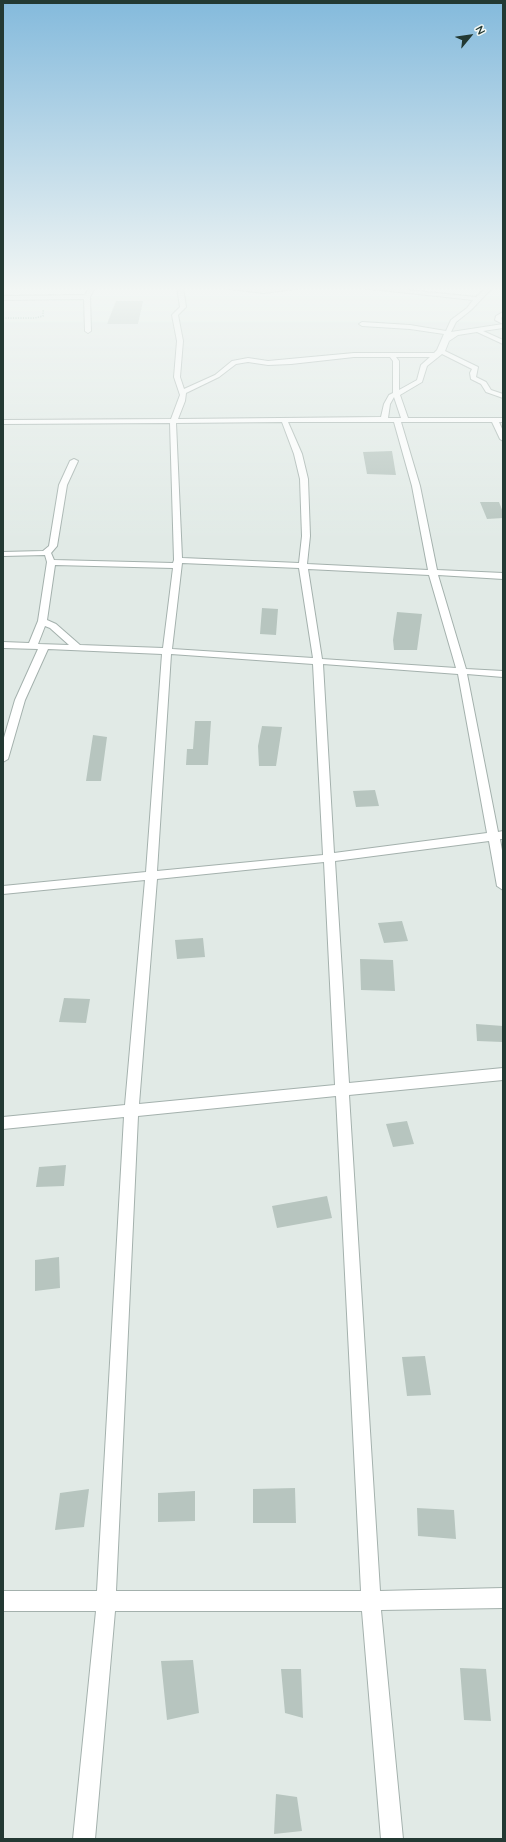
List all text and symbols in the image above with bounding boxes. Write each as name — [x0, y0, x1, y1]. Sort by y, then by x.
north arrow — [450, 16, 490, 56]
text: N — [472, 23, 489, 37]

